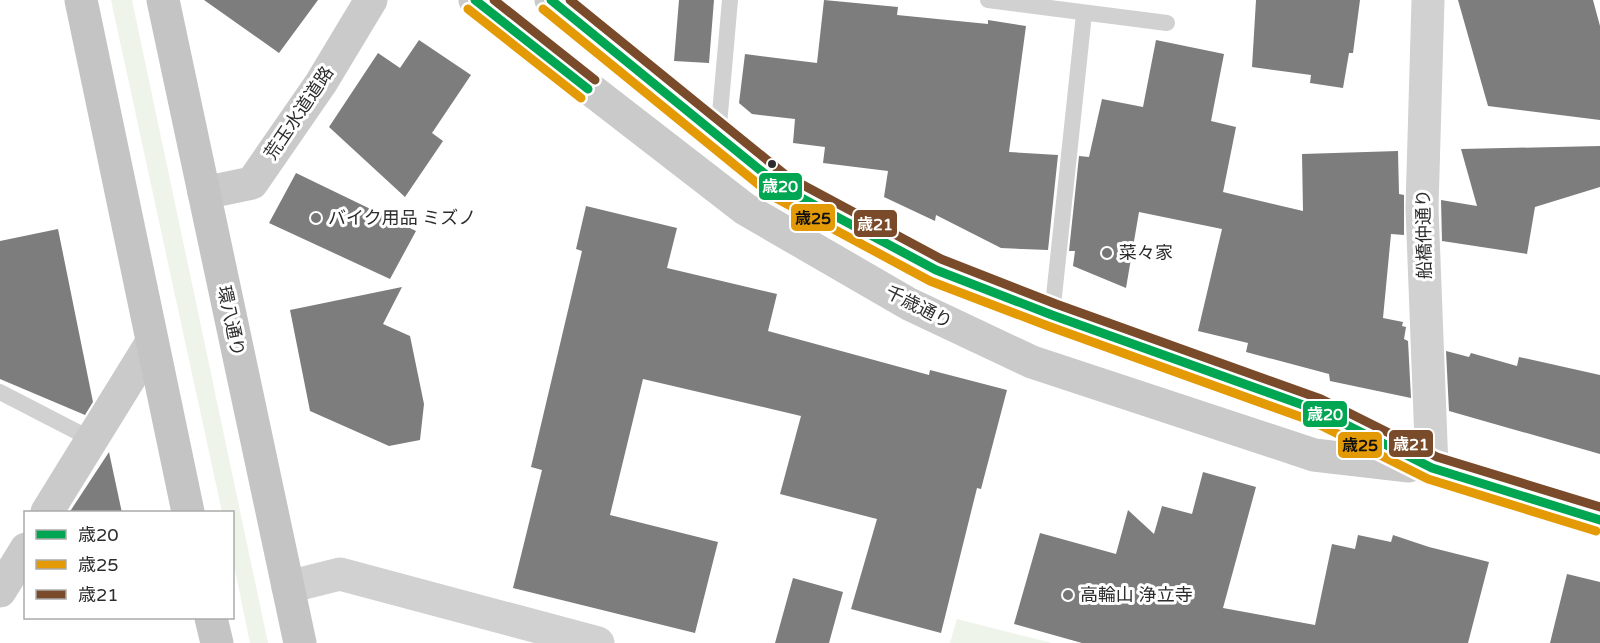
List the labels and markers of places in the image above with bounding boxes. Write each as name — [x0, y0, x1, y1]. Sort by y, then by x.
unlabelled marker — [766, 158, 778, 170]
place label: バイク用品 ミズノ — [328, 207, 476, 229]
marker: バイク用品 ミズノ — [309, 211, 323, 225]
place label: 菜々家 — [1119, 242, 1173, 264]
marker: 菜々家 — [1100, 246, 1114, 260]
place label: 高輪山 浄立寺 — [1080, 584, 1193, 606]
marker: 高輪山 浄立寺 — [1061, 588, 1075, 602]

